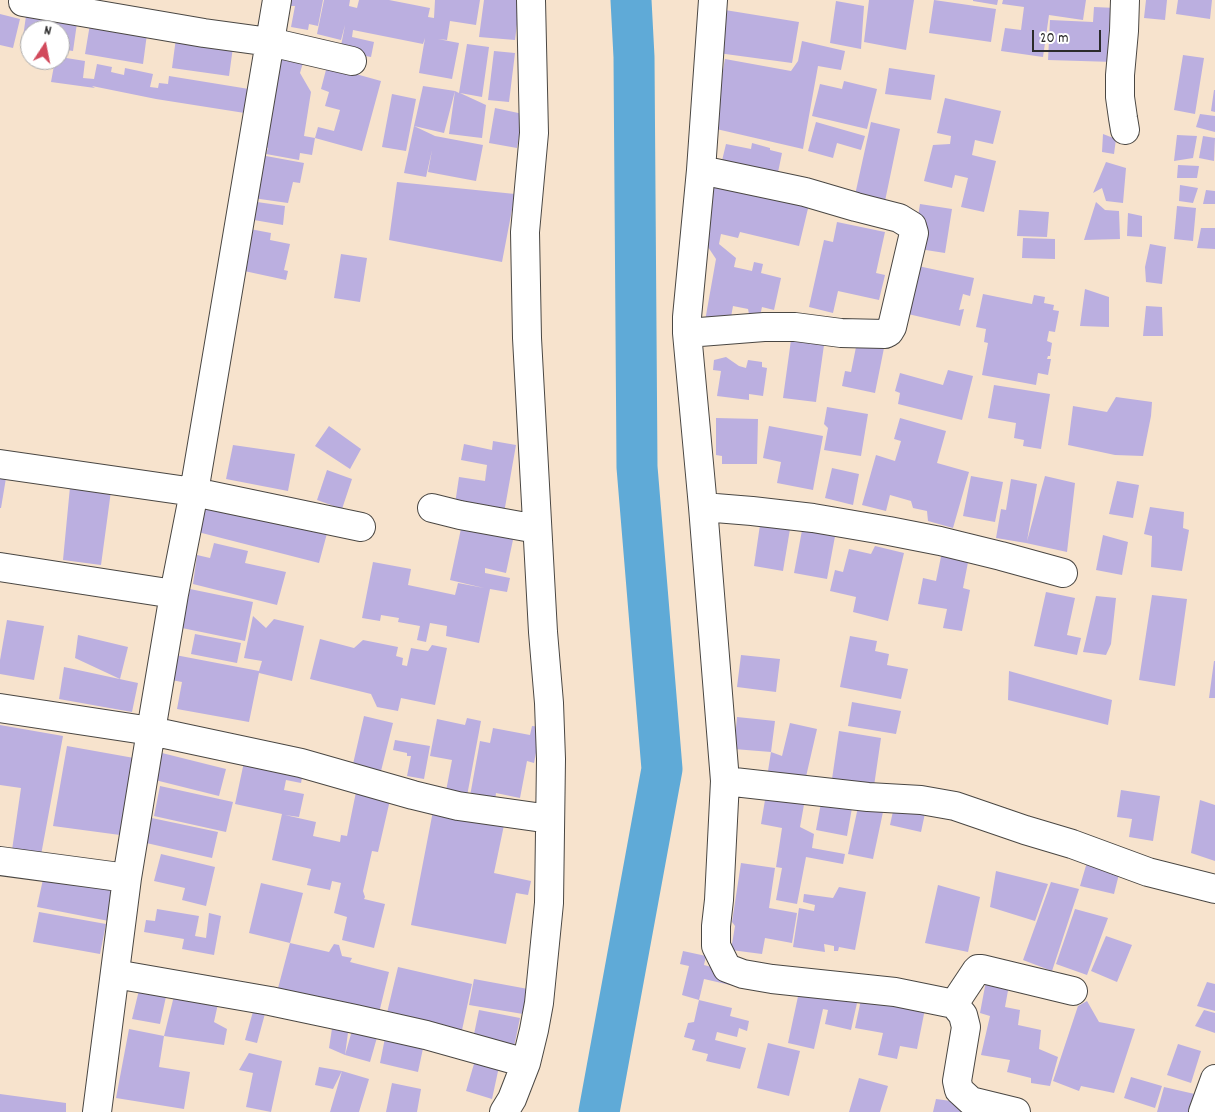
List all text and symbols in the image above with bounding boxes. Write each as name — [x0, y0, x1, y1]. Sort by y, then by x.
north arrow — [20, 20, 70, 70]
scale bar — [1035, 20, 1104, 52]
text: N — [42, 21, 53, 42]
text: 20 m — [1040, 28, 1068, 50]

